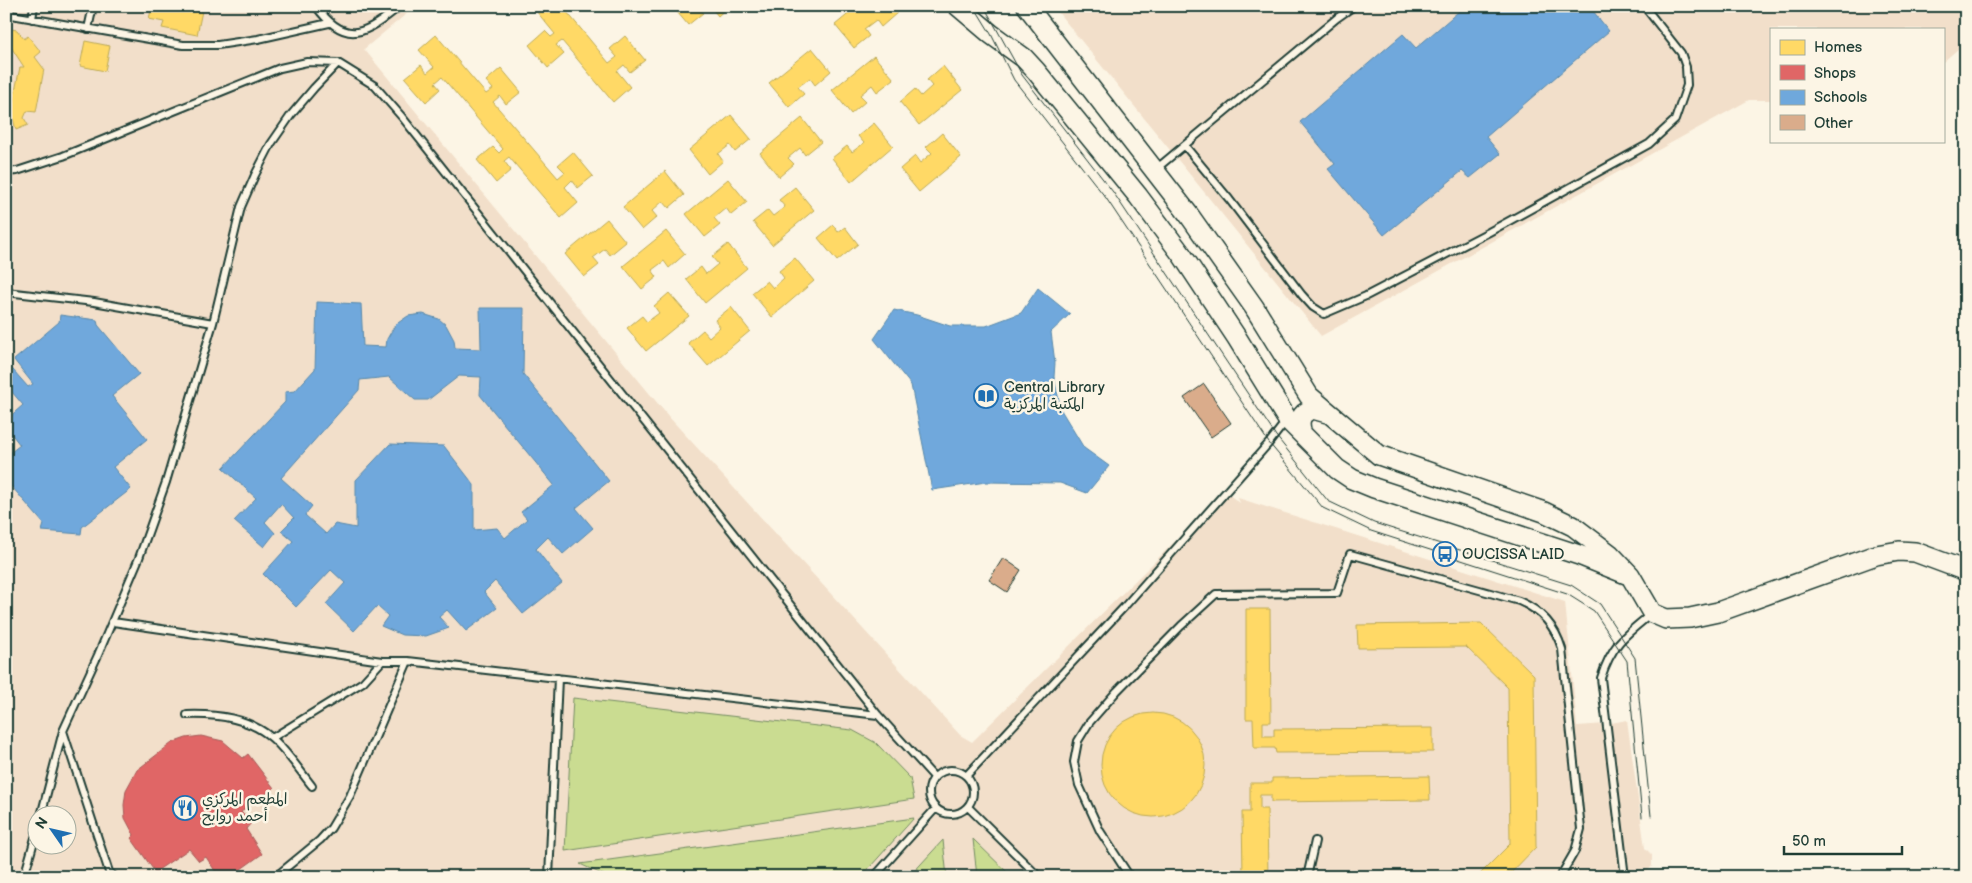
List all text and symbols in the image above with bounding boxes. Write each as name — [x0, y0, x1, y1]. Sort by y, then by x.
legend — [1770, 28, 1944, 142]
text: Homes — [1814, 38, 1863, 57]
text: Shops — [1814, 64, 1857, 83]
text: Schools — [1814, 88, 1868, 107]
text: Other — [1814, 114, 1853, 133]
place label: Central Library المكتبة المركزية — [1004, 378, 1105, 414]
library icon: Central Library المكتبة المركزية — [973, 383, 999, 409]
bus stop icon: OUCISSA LAID — [1432, 541, 1458, 567]
place label: OUCISSA LAID — [1462, 545, 1565, 564]
place label: المطعم المركزي أحمد روابح — [202, 790, 287, 826]
restaurant icon: المطعم المركزي أحمد روابح — [172, 795, 198, 821]
north arrow — [28, 806, 78, 856]
text: N — [32, 814, 52, 832]
scale bar — [1784, 823, 1902, 855]
text: 50 m — [1792, 832, 1826, 851]

